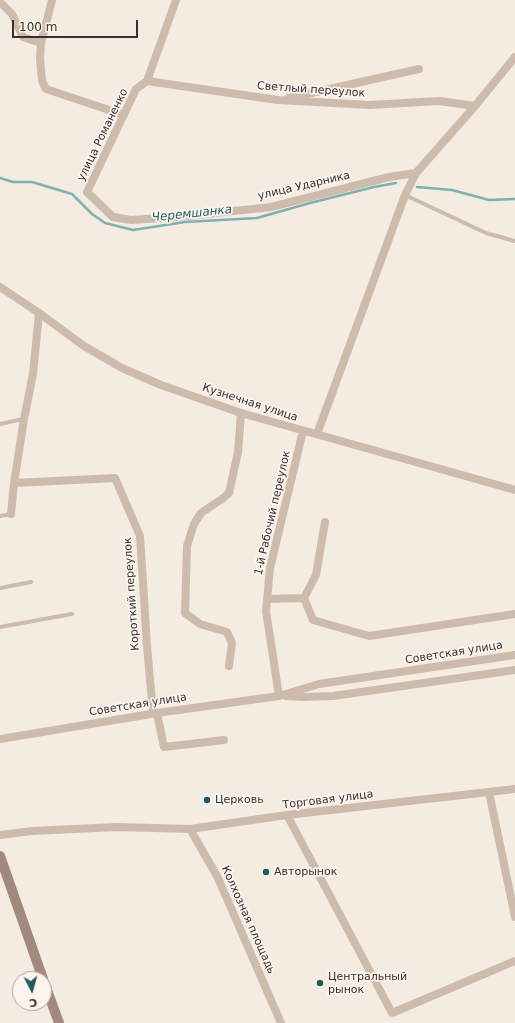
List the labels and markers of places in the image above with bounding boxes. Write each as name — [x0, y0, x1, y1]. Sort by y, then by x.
place label: Церковь — [215, 793, 264, 807]
marker: Церковь — [202, 795, 212, 805]
place label: Авторынок — [274, 865, 337, 879]
marker: Авторынок — [261, 867, 271, 877]
place label: Центральный рынок — [328, 970, 407, 996]
marker: Центральный рынок — [315, 978, 325, 988]

